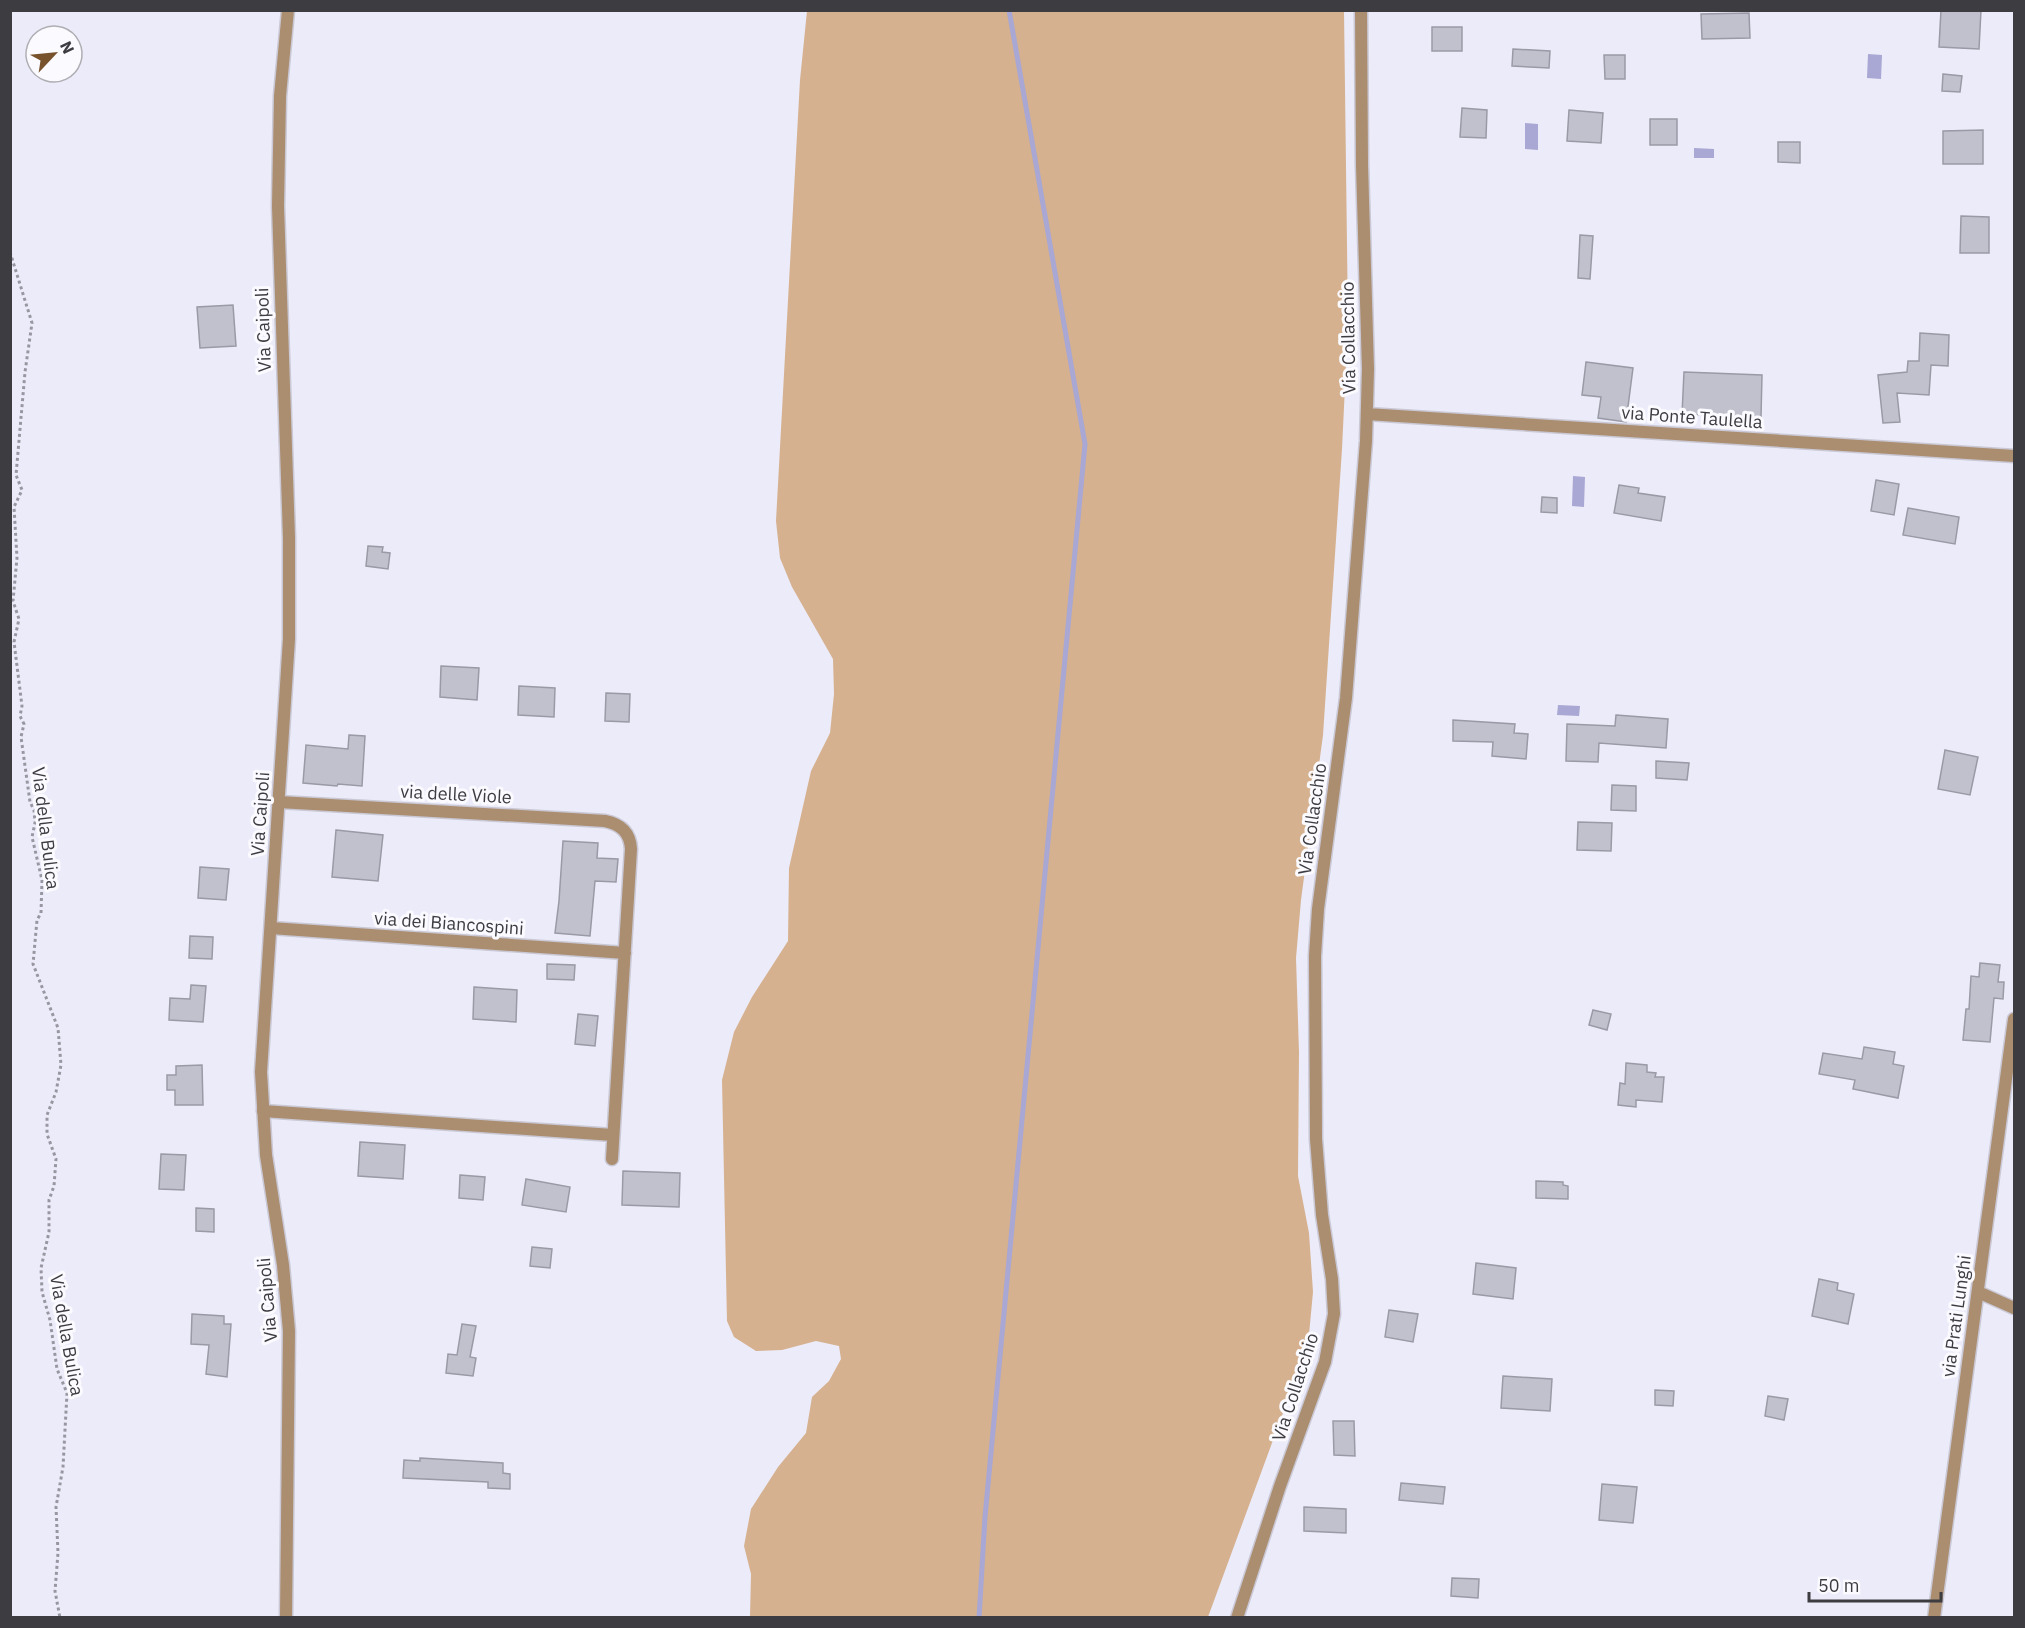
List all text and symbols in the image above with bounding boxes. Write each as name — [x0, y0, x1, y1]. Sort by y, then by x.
north arrow — [24, 24, 84, 84]
text: N — [56, 38, 79, 57]
street label: Via Collacchio — [1336, 281, 1360, 395]
street label: Via Caipoli — [250, 287, 276, 373]
street label: via Ponte Taulella — [1621, 401, 1764, 433]
street label: Via Collacchio — [1293, 762, 1331, 876]
street label: Via della Bulica — [27, 765, 65, 891]
street label: Via Caipoli — [246, 771, 274, 857]
street label: via delle Viole — [400, 780, 512, 808]
street label: via dei Biancospini — [373, 906, 525, 940]
street label: via Prati Lunghi — [1936, 1254, 1976, 1378]
street label: Via Caipoli — [252, 1257, 282, 1343]
street label: Via della Bulica — [45, 1272, 89, 1398]
street label: Via Collacchio — [1267, 1330, 1323, 1444]
scale bar — [1809, 1565, 1941, 1603]
text: 50 m — [1818, 1574, 1860, 1597]

